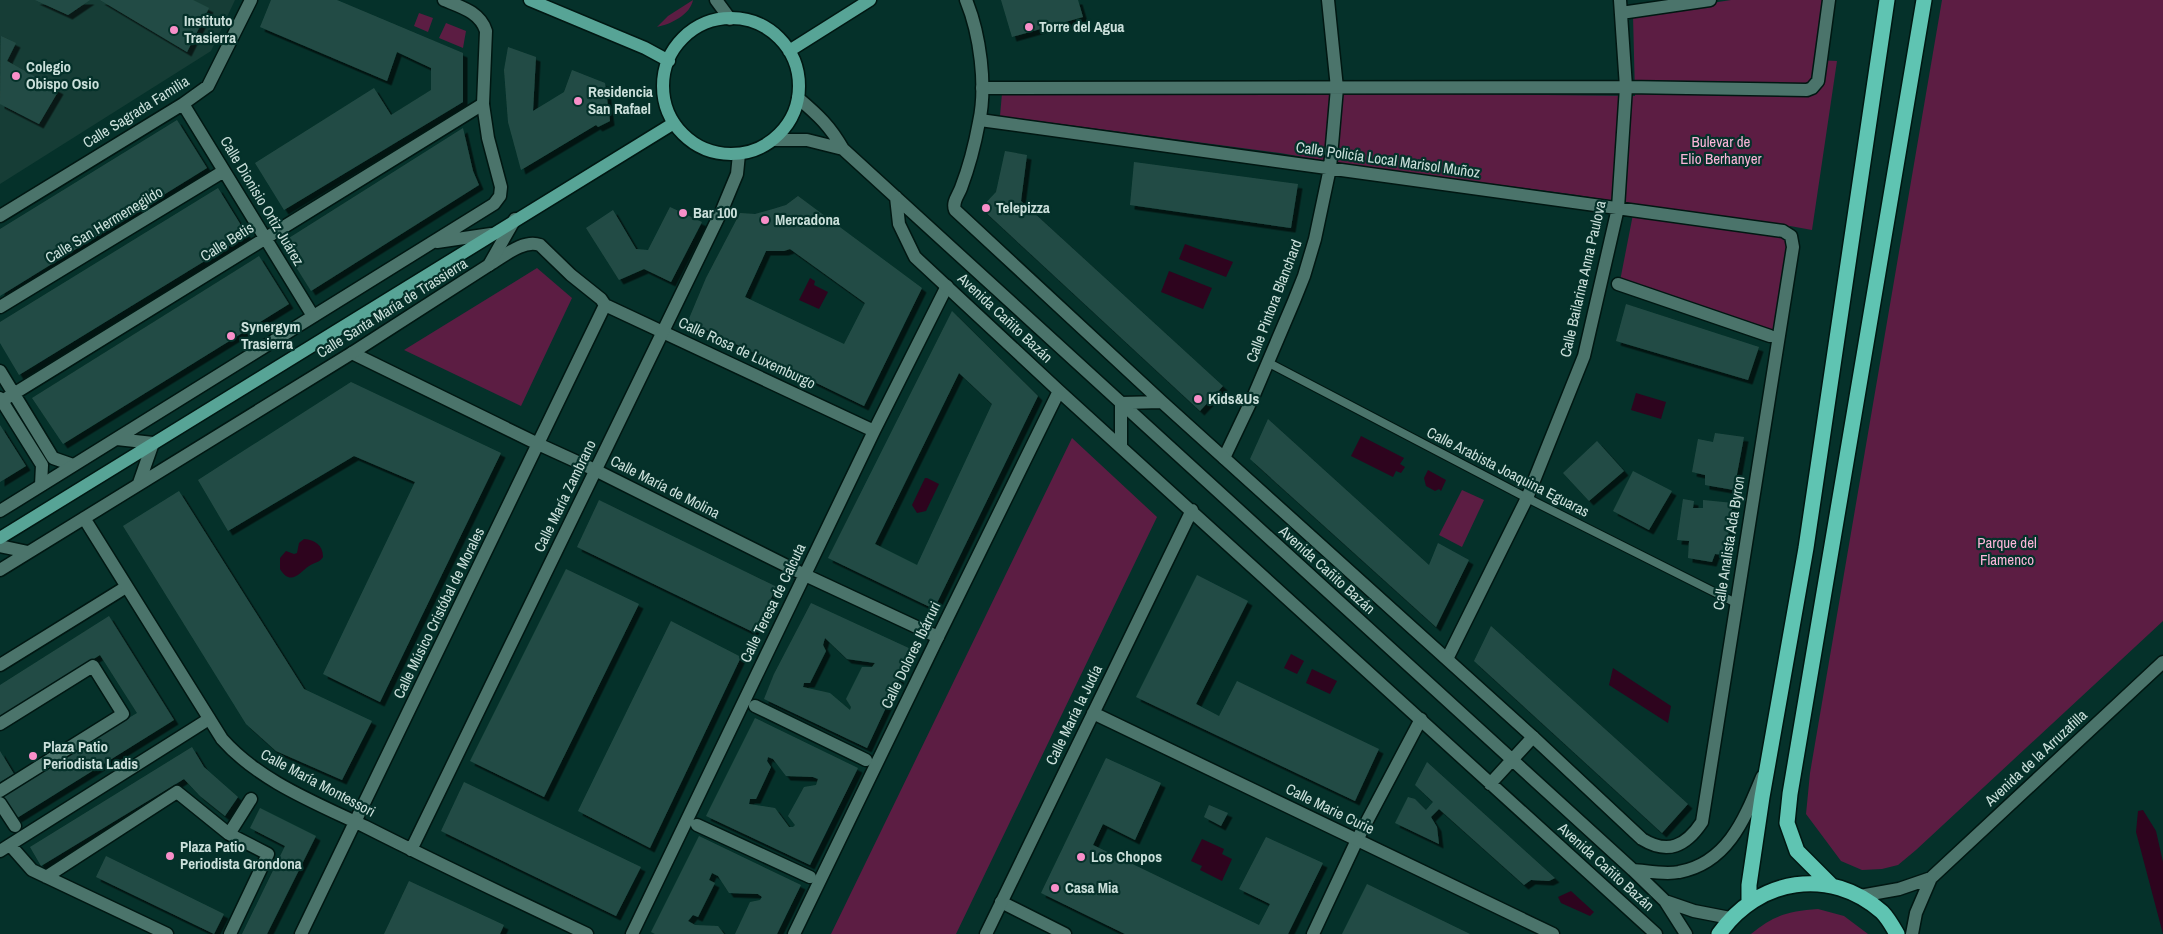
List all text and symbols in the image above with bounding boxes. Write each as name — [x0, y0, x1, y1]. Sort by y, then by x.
place label: Instituto Trasierra — [184, 10, 236, 48]
place label: Torre del Agua — [1039, 16, 1125, 37]
marker: Torre del Agua — [1023, 21, 1035, 33]
marker: Instituto Trasierra — [168, 24, 180, 36]
place label: Colegio Obispo Osio — [26, 56, 99, 94]
marker: Colegio Obispo Osio — [10, 70, 22, 82]
street label: Calle Sagrada Familia — [79, 70, 193, 153]
place label: Residencia San Rafael — [588, 81, 653, 119]
marker: Residencia San Rafael — [572, 95, 584, 107]
park label: Bulevar de Elio Berhanyer — [1680, 131, 1762, 169]
street label: Calle Dionisio Ortiz Juárez — [215, 132, 309, 269]
street label: Calle Policía Local Marisol Muñoz — [1295, 136, 1482, 183]
street label: Calle San Hermenegildo — [41, 181, 167, 268]
place label: Telepizza — [996, 197, 1050, 218]
street label: Calle Bailarina Anna Paulova — [1554, 198, 1611, 359]
place label: Bar 100 — [693, 202, 738, 223]
marker: Telepizza — [980, 202, 992, 214]
marker: Bar 100 — [677, 207, 689, 219]
place label: Mercadona — [775, 209, 840, 230]
marker: Mercadona — [759, 214, 771, 226]
street label: Calle Betis — [196, 217, 258, 266]
street label: Calle Pintora Blanchard — [1240, 236, 1307, 365]
street label: Calle Santa María de Trassierra — [312, 252, 471, 363]
street label: Avenida Cañito Bazán — [953, 267, 1057, 367]
street label: Calle Rosa de Luxemburgo — [675, 312, 819, 394]
place label: Synergym Trasierra — [241, 316, 301, 354]
marker: Synergym Trasierra — [225, 330, 237, 342]
place label: Kids&Us — [1208, 388, 1259, 409]
marker: Kids&Us — [1192, 393, 1204, 405]
street label: Calle Arabista Joaquina Eguaras — [1423, 421, 1593, 522]
street label: Calle María Zambrano — [528, 436, 601, 555]
street label: Calle María de Molina — [607, 450, 724, 523]
street label: Calle Analista Ada Byron — [1708, 474, 1749, 611]
street label: Avenida Cañito Bazán — [1274, 520, 1380, 619]
street label: Calle Músico Cristóbal de Morales — [388, 524, 489, 702]
park label: Parque del Flamenco — [1977, 532, 2037, 570]
street label: Calle Teresa de Calcuta — [735, 539, 811, 666]
street label: Calle Dolores Ibárruri — [875, 598, 946, 712]
street label: Calle María la Judía — [1040, 661, 1107, 769]
street label: Avenida de la Arruzafilla — [1979, 704, 2092, 811]
place label: Plaza Patio Periodista Ladis — [43, 736, 138, 774]
street label: Calle María Montessori — [257, 743, 379, 822]
marker: Plaza Patio Periodista Ladis — [27, 750, 39, 762]
street label: Calle Marie Curie — [1282, 778, 1378, 839]
street label: Avenida Cañito Bazán — [1553, 817, 1659, 916]
place label: Plaza Patio Periodista Grondona — [180, 836, 302, 874]
place label: Los Chopos — [1091, 846, 1162, 867]
marker: Plaza Patio Periodista Grondona — [164, 850, 176, 862]
marker: Los Chopos — [1075, 851, 1087, 863]
place label: Casa Mia — [1065, 877, 1118, 898]
marker: Casa Mia — [1049, 882, 1061, 894]

